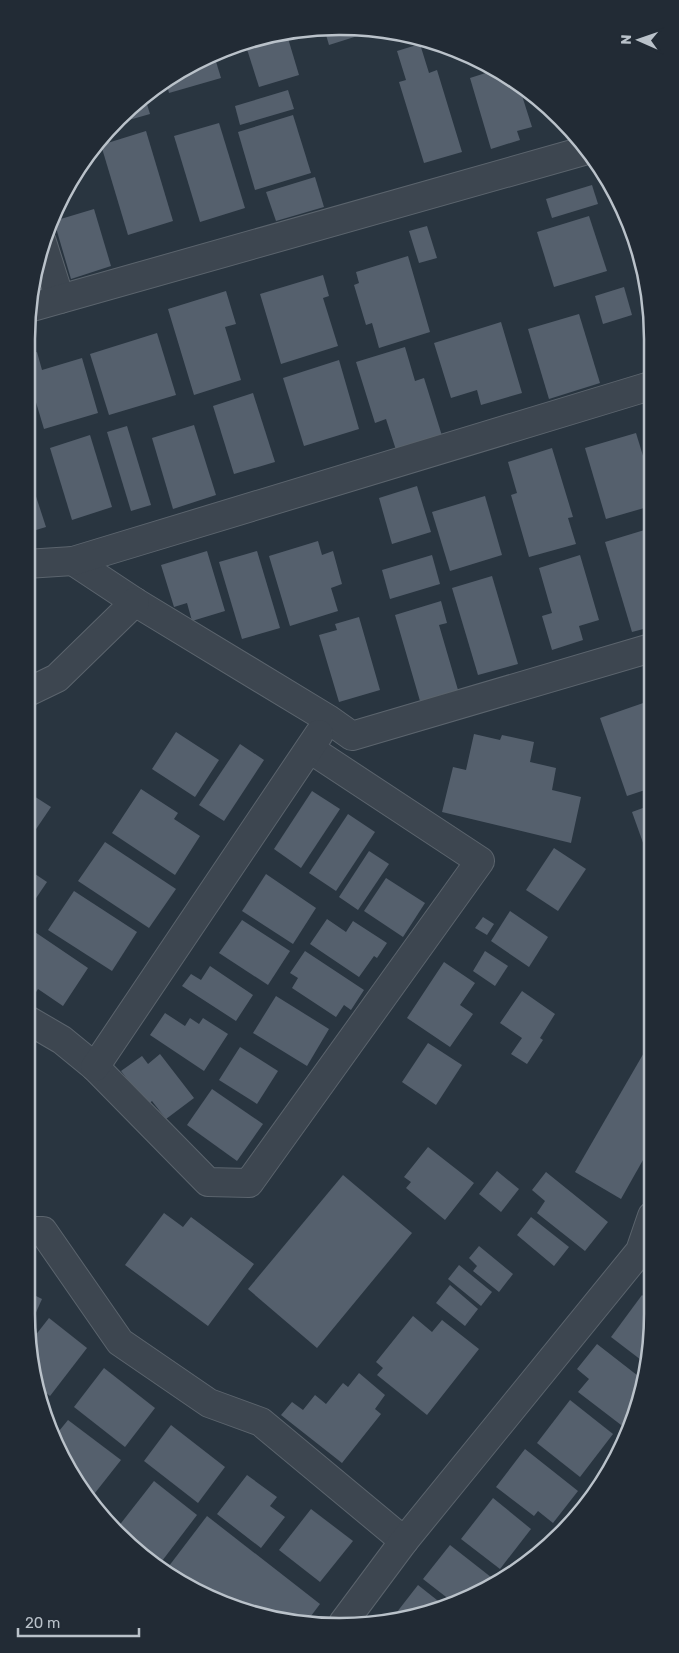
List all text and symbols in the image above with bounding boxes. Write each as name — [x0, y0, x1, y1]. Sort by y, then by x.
north arrow — [614, 15, 664, 65]
text: N — [618, 34, 635, 45]
scale bar — [18, 1606, 139, 1638]
text: 20 m — [25, 1614, 60, 1632]

